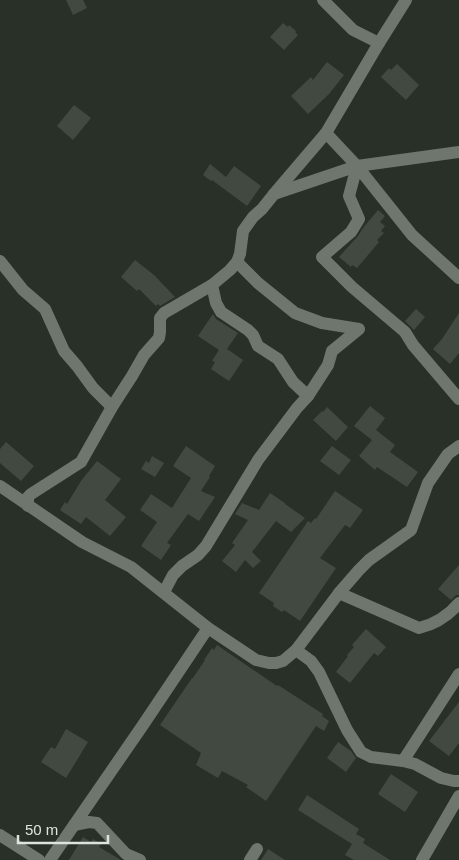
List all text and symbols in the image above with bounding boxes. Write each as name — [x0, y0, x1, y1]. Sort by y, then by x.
scale bar — [18, 812, 108, 844]
text: 50 m — [25, 821, 58, 838]

